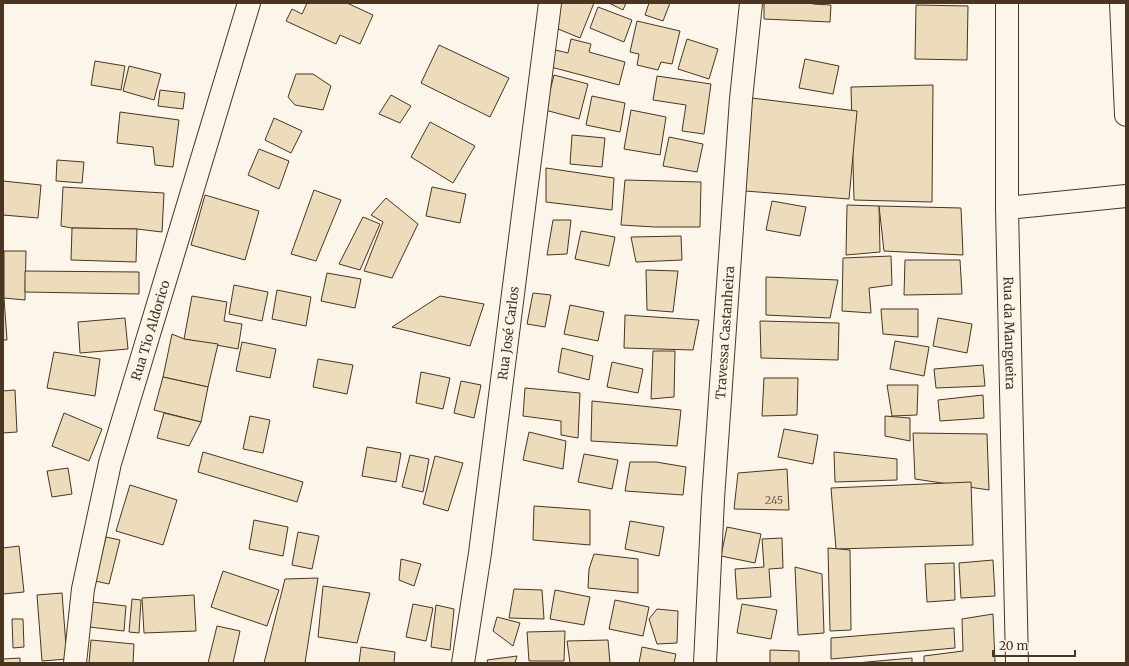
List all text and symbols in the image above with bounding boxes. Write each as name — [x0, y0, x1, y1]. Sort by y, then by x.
street label: Travessa Castanheira — [711, 265, 738, 400]
street label: Rua da Mangueira — [1000, 276, 1019, 390]
street label: Rua Tio Aldorico — [127, 278, 173, 382]
street label: Rua José Carlos — [494, 285, 522, 381]
house number: 245 — [765, 493, 783, 507]
scale bar — [993, 632, 1075, 658]
text: 20 m — [999, 638, 1028, 653]

